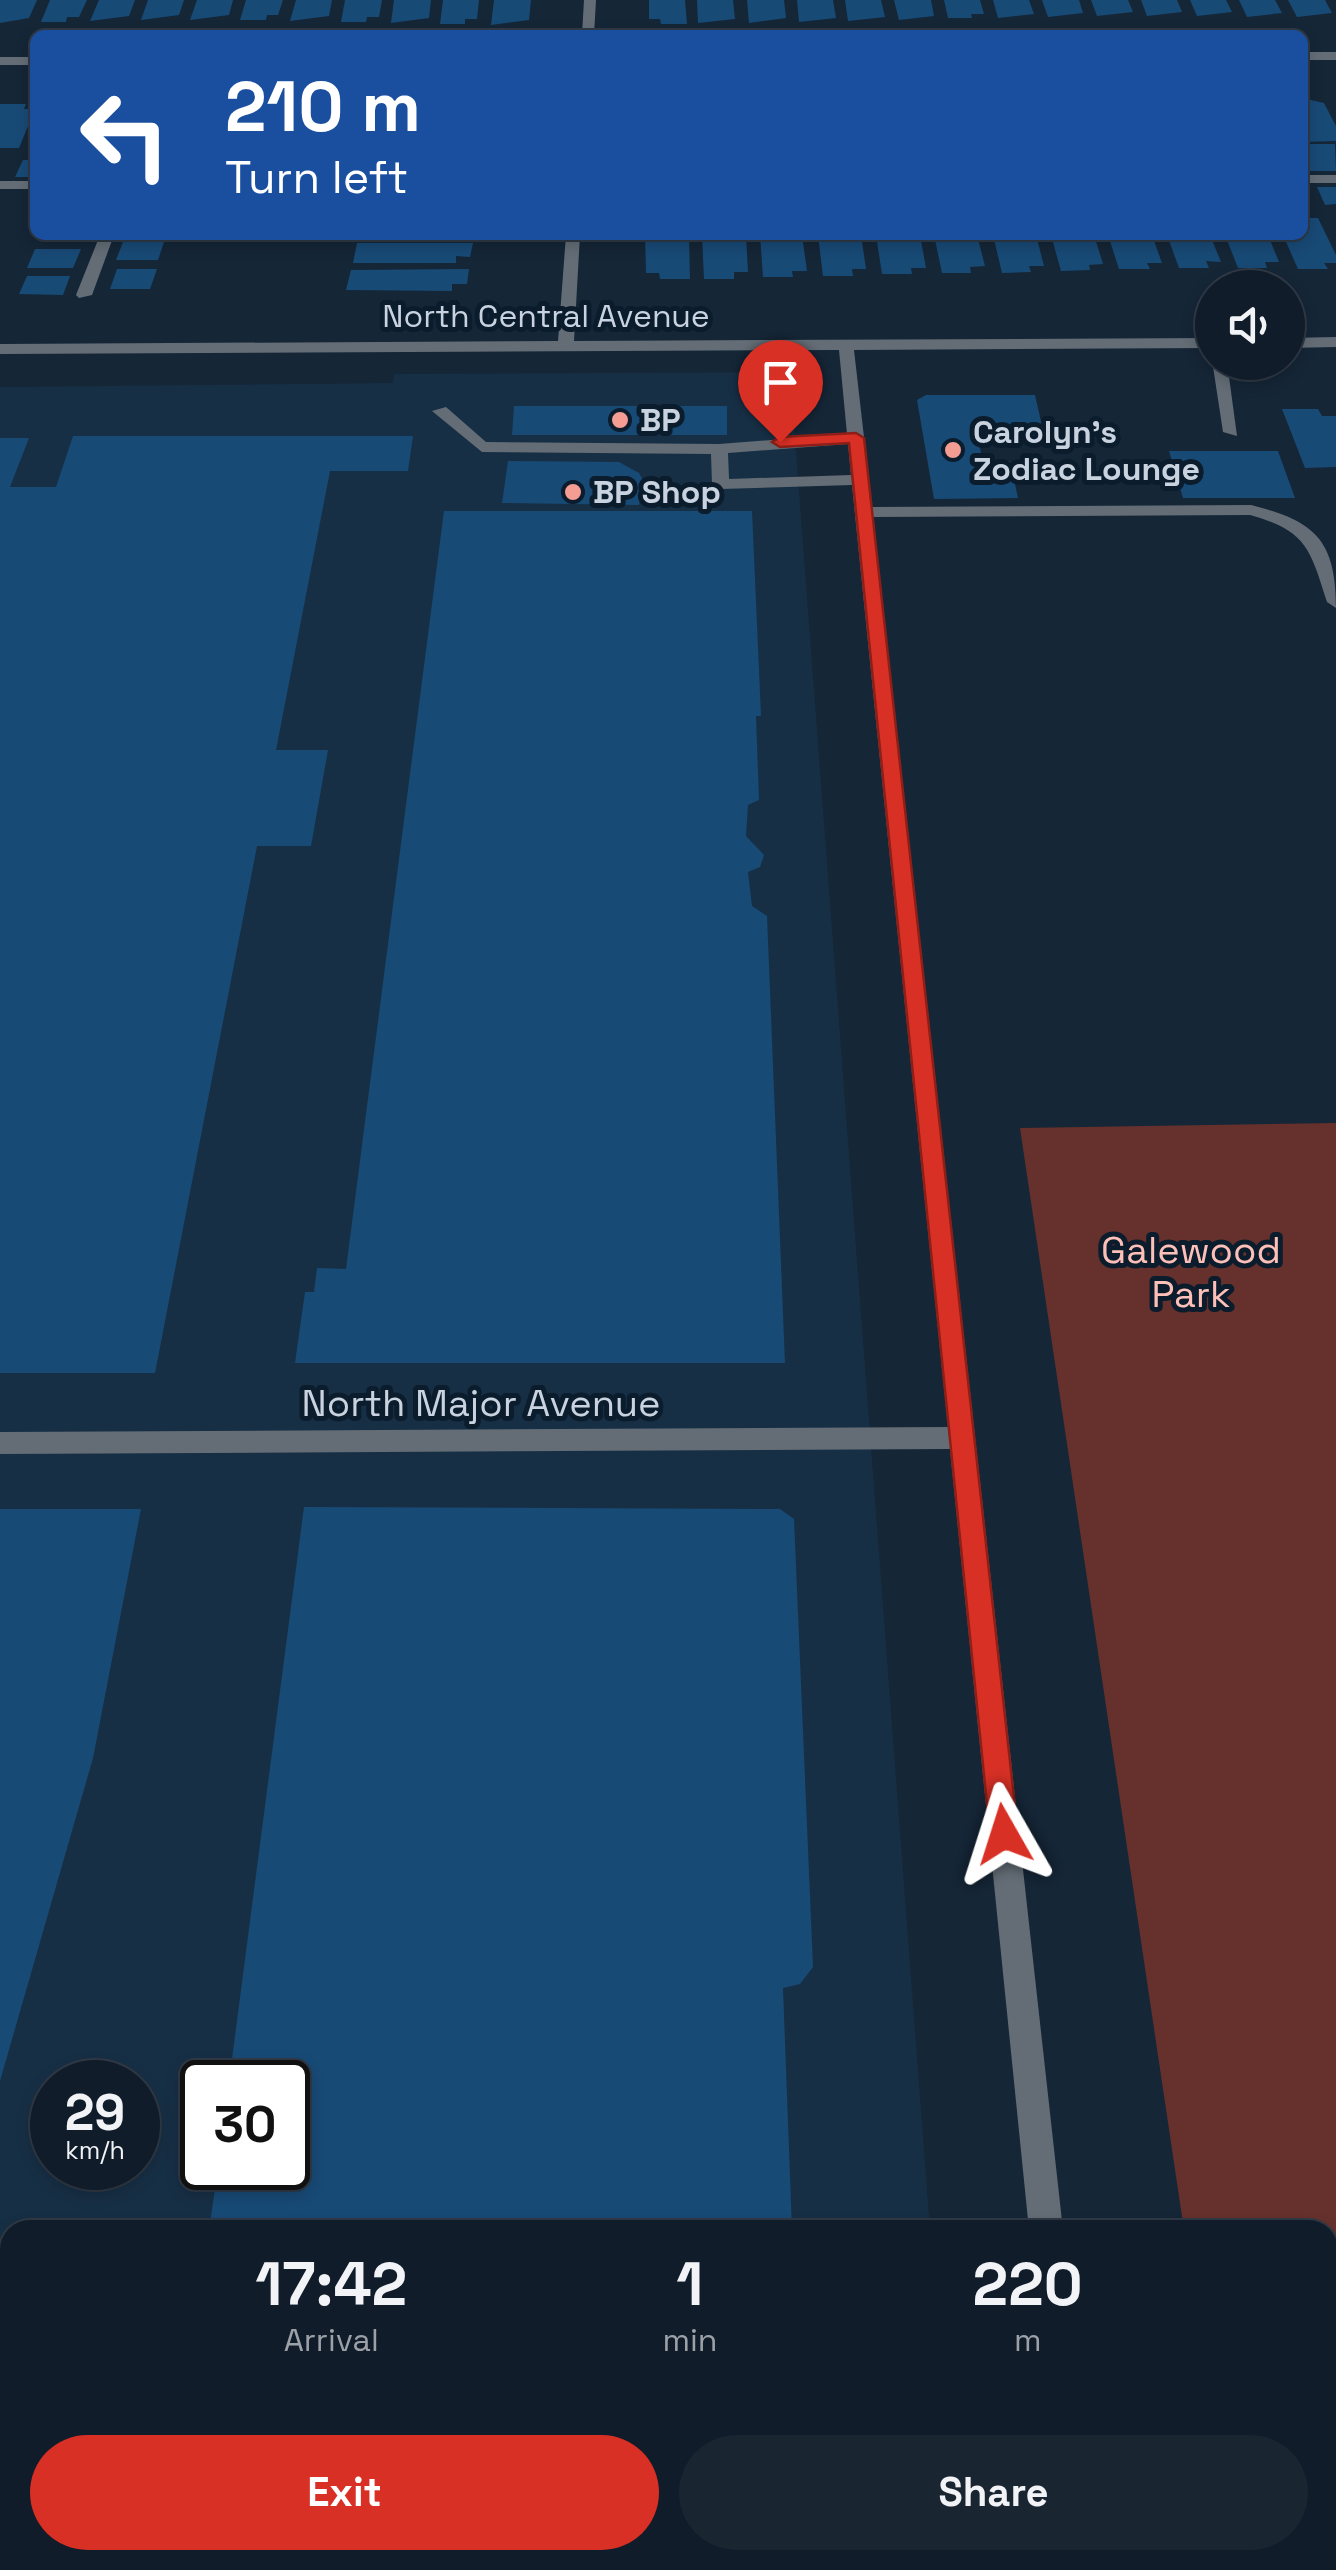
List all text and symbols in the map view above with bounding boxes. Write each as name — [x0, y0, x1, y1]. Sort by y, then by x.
text: 210 m — [225, 62, 421, 151]
icon: left — [60, 70, 190, 200]
text: Turn left — [225, 149, 408, 206]
map controls — [1195, 270, 1305, 380]
button: sound — [1195, 270, 1305, 380]
street label: North Central Avenue — [382, 296, 710, 336]
pin — [738, 340, 823, 443]
icon: arrive — [753, 355, 808, 410]
place label: BP — [640, 400, 681, 440]
marker: BP — [609, 409, 631, 431]
place label: Carolyn’s Zodiac Lounge — [973, 412, 1200, 489]
marker: Carolyn’s Zodiac Lounge — [942, 439, 964, 461]
place label: BP Shop — [593, 472, 721, 512]
marker: BP Shop — [562, 481, 584, 503]
park label: Galewood Park — [1101, 1226, 1281, 1318]
street label: North Major Avenue — [302, 1379, 660, 1427]
position arrow — [952, 1782, 1056, 1886]
speed limit sign: 30 — [180, 2060, 310, 2190]
text: 29 — [65, 2081, 125, 2145]
text: km/h — [65, 2134, 125, 2166]
text: 17:42 — [255, 2246, 407, 2323]
text: 1 — [676, 2246, 703, 2323]
text: 220 — [973, 2246, 1083, 2323]
text: Arrival — [284, 2320, 379, 2360]
text: min — [662, 2320, 717, 2360]
text: m — [1014, 2320, 1041, 2360]
button: Exit — [30, 2435, 659, 2550]
button: Share — [679, 2435, 1308, 2550]

